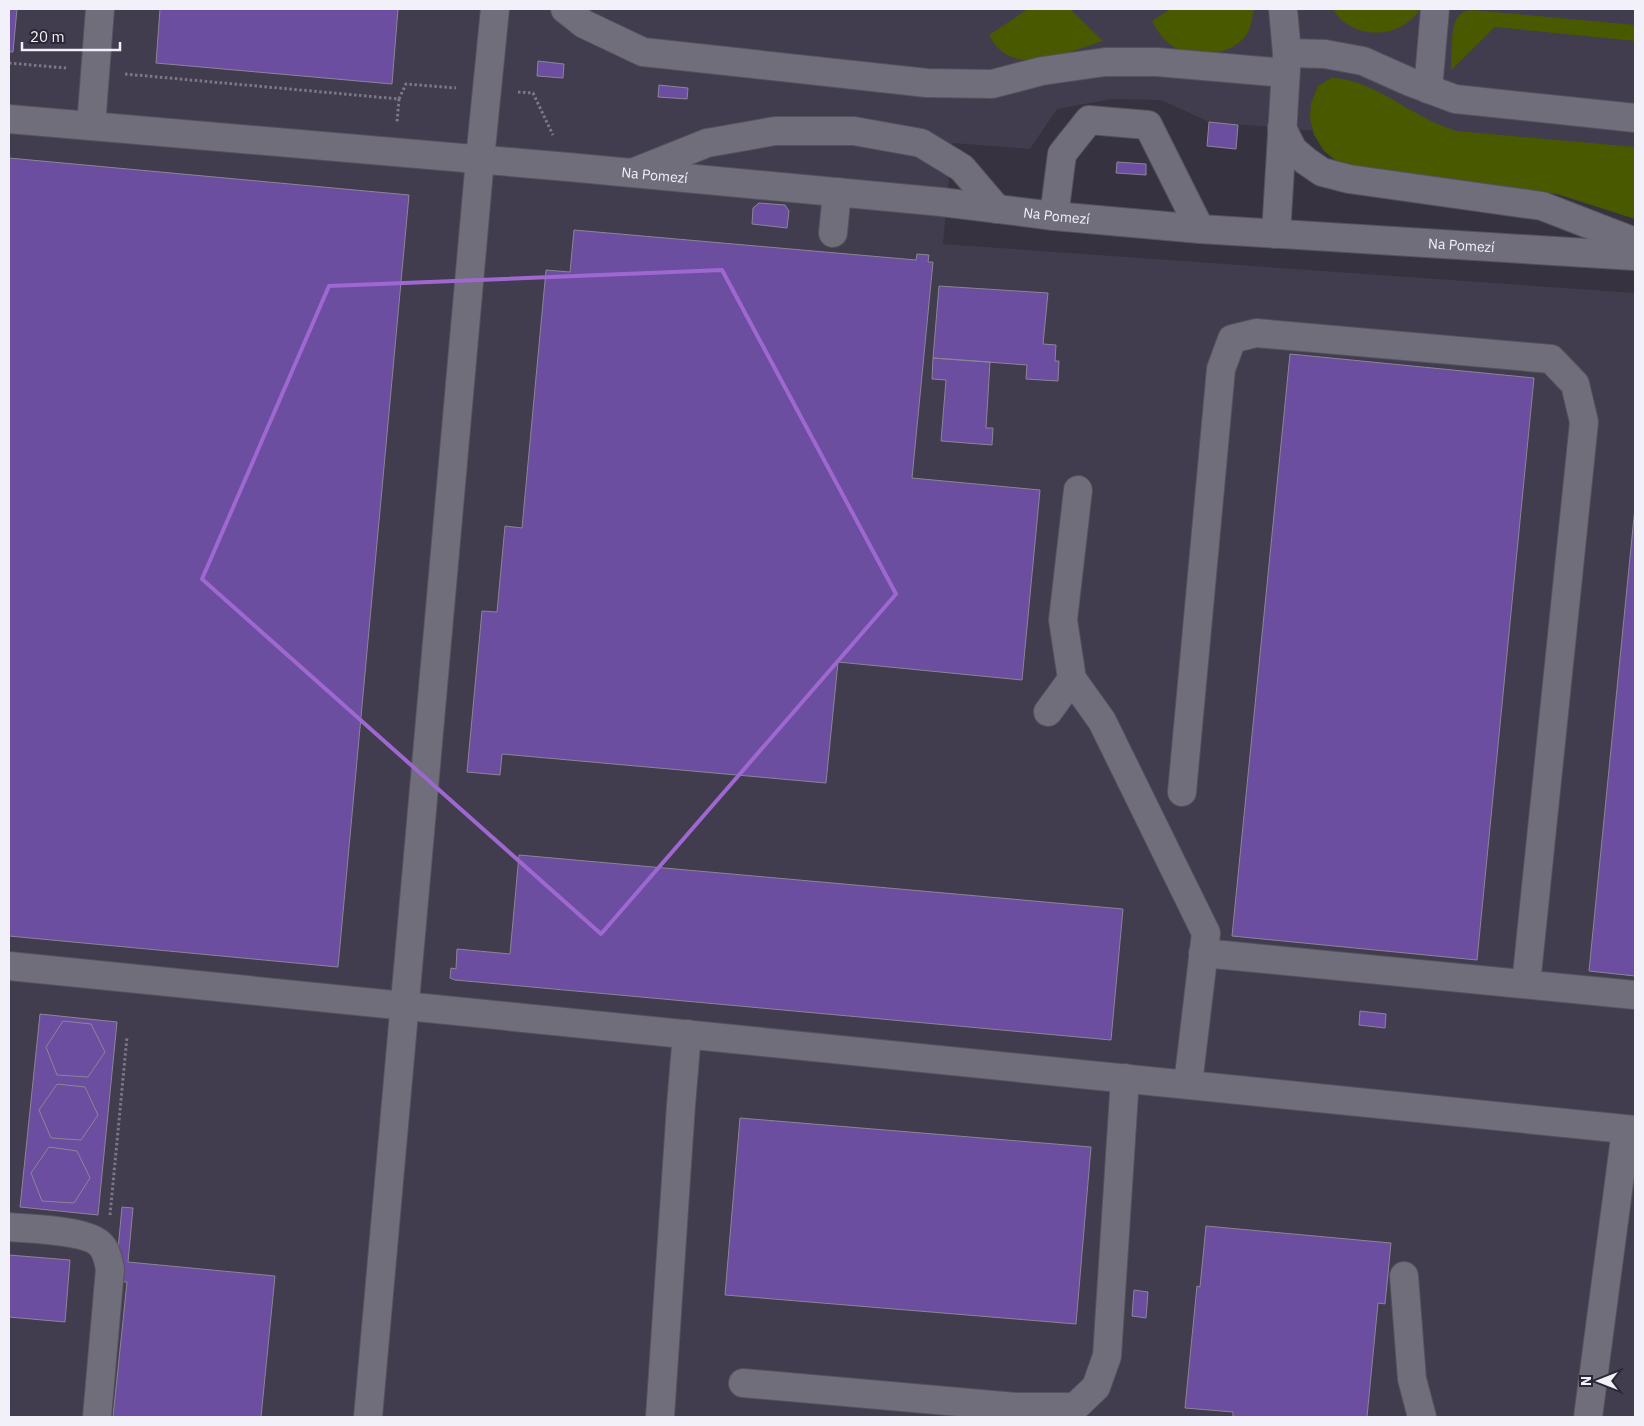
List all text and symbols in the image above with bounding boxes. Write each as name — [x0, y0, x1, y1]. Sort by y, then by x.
scale bar — [22, 20, 120, 52]
text: 20 m — [30, 27, 65, 46]
street label: Na Pomezí — [621, 163, 689, 187]
street label: Na Pomezí — [1022, 203, 1091, 228]
street label: Na Pomezí — [1428, 234, 1496, 256]
north arrow — [1574, 1356, 1624, 1406]
text: N — [1577, 1376, 1595, 1386]

